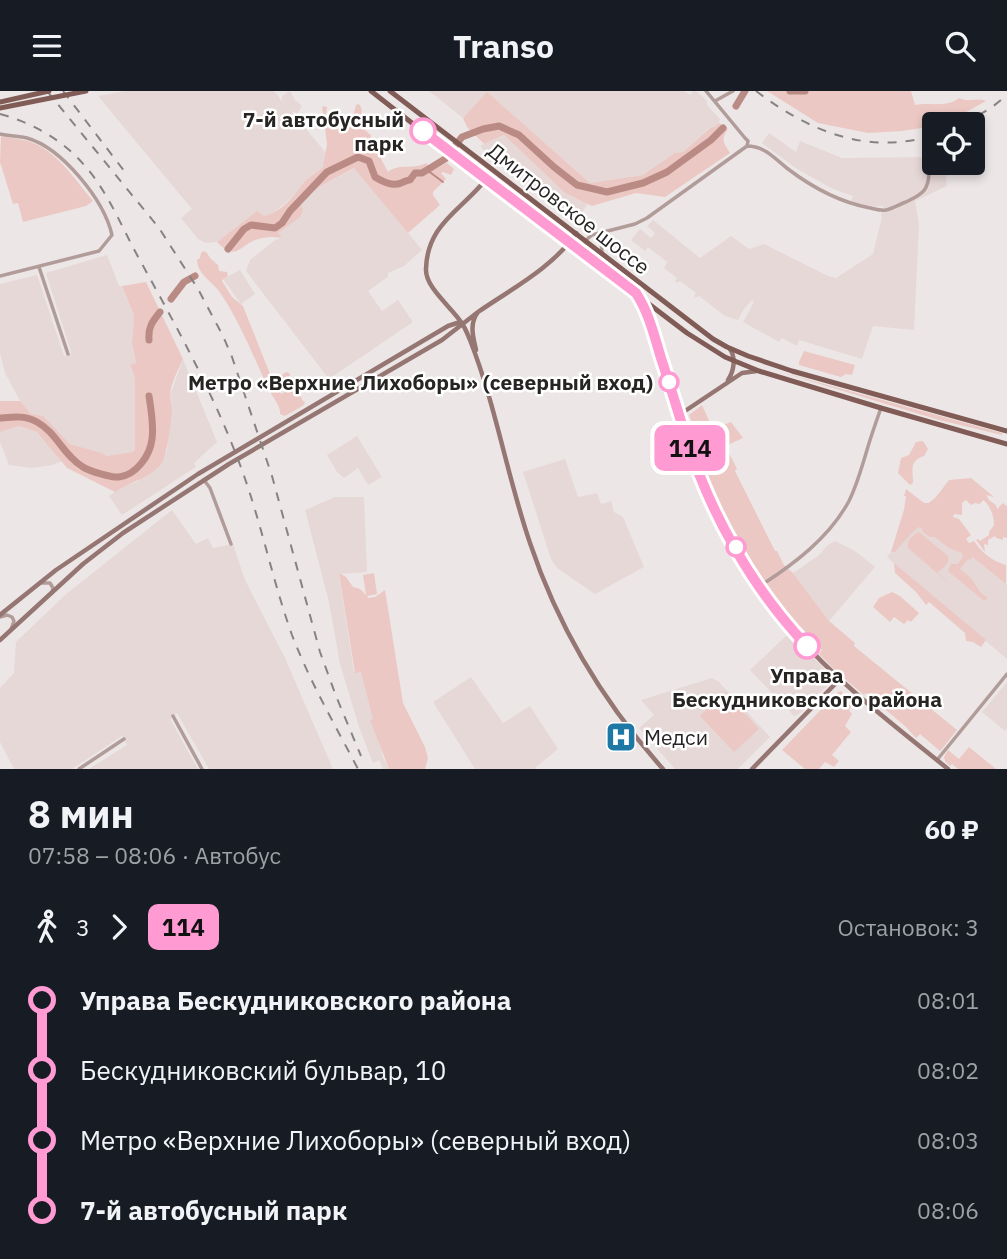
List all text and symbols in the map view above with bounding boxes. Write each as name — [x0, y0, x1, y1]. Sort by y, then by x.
text: Transo — [453, 25, 554, 67]
icon: menu — [28, 27, 66, 65]
icon: search — [941, 27, 979, 65]
place label: 7-й автобусный парк — [243, 105, 404, 157]
map controls — [922, 112, 985, 175]
button: locate — [922, 112, 985, 175]
marker: 7-й автобусный парк — [410, 118, 436, 144]
street label: Дмитровское шоссе — [482, 136, 656, 280]
place label: Метро «Верхние Лихоборы» (северный вход) — [188, 368, 653, 396]
marker: Метро «Верхние Лихоборы» (северный вход) — [659, 372, 679, 392]
line badge: 114 — [650, 425, 730, 471]
text: 114 — [668, 432, 712, 464]
unlabelled marker — [726, 537, 746, 557]
marker: Управа Бескудниковского района — [794, 633, 820, 659]
place label: Управа Бескудниковского района — [672, 661, 942, 713]
hospital icon: Медси — [604, 720, 638, 754]
place label: Медси — [644, 723, 708, 751]
text: 8 мин — [28, 789, 134, 838]
text: 60 ₽ — [924, 812, 979, 846]
text: 07:58 – 08:06 · Автобус — [28, 840, 281, 870]
icon: walk — [28, 908, 66, 946]
icon: forward — [100, 908, 138, 946]
text: 114 — [162, 911, 205, 943]
text: 3 — [76, 912, 90, 942]
text: Остановок: 3 — [838, 912, 979, 942]
text: Управа Бескудниковского района — [80, 983, 512, 1017]
text: 08:01 — [917, 985, 979, 1015]
text: Бескудниковский бульвар, 10 — [80, 1053, 446, 1087]
text: 08:02 — [917, 1055, 979, 1085]
text: Метро «Верхние Лихоборы» (северный вход) — [80, 1123, 631, 1157]
text: 08:03 — [917, 1125, 979, 1155]
text: 7-й автобусный парк — [80, 1193, 347, 1227]
text: 08:06 — [917, 1195, 979, 1225]

